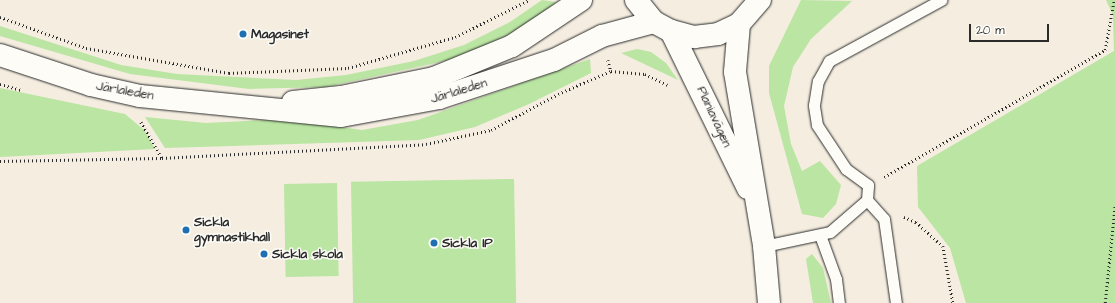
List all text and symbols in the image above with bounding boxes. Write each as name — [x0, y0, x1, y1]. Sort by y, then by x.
scale bar — [971, 16, 1051, 42]
text: 20 m — [976, 22, 1005, 39]
place label: Magasinet — [251, 26, 309, 42]
marker: Magasinet — [238, 29, 248, 39]
street label: Järlaleden — [429, 75, 489, 107]
street label: Järlaleden — [95, 78, 155, 104]
street label: Planiavägen — [693, 84, 735, 150]
place label: Sickla gymnastikhall — [194, 215, 270, 246]
marker: Sickla gymnastikhall — [181, 225, 191, 235]
place label: Sickla IP — [442, 235, 493, 251]
marker: Sickla IP — [429, 238, 439, 248]
place label: Sickla skola — [272, 246, 343, 262]
marker: Sickla skola — [259, 249, 269, 259]

